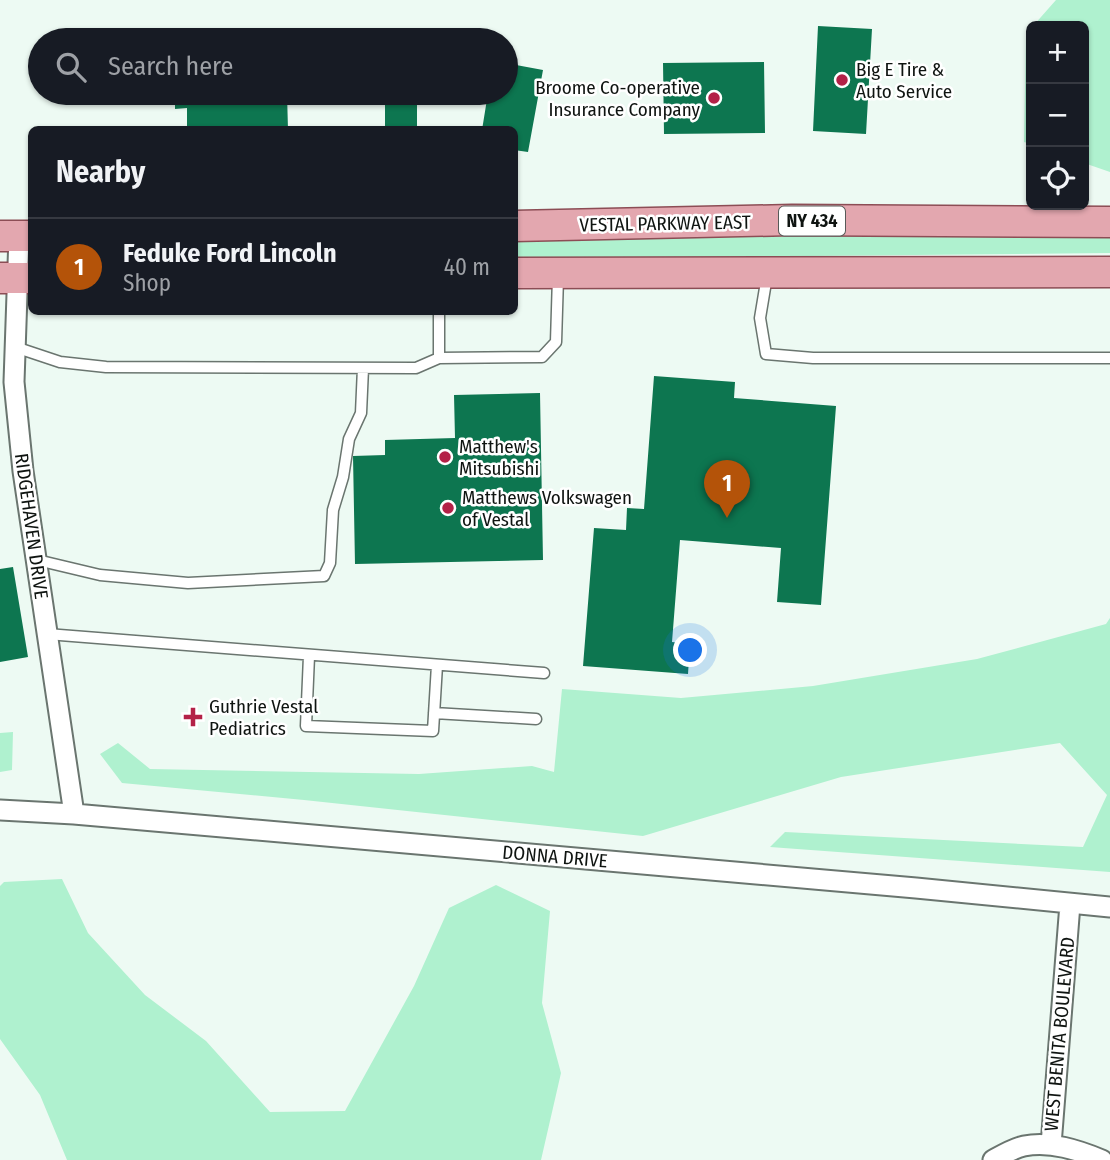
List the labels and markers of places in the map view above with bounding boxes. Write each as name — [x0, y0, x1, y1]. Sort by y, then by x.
place label: Big E Tire & Auto Service — [856, 58, 952, 103]
marker: Big E Tire & Auto Service — [834, 72, 850, 88]
place label: Broome Co-operative Insurance Company — [535, 76, 701, 121]
marker: Broome Co-operative Insurance Company — [706, 90, 722, 106]
place label: Matthew's Mitsubishi — [459, 435, 539, 480]
marker: Matthew's Mitsubishi — [437, 449, 453, 465]
pin: 1 — [704, 460, 750, 518]
place label: Matthews Volkswagen of Vestal — [462, 486, 632, 531]
marker: Matthews Volkswagen of Vestal — [440, 500, 456, 516]
place label: Guthrie Vestal Pediatrics — [209, 695, 318, 740]
marker: Guthrie Vestal Pediatrics — [183, 707, 203, 727]

